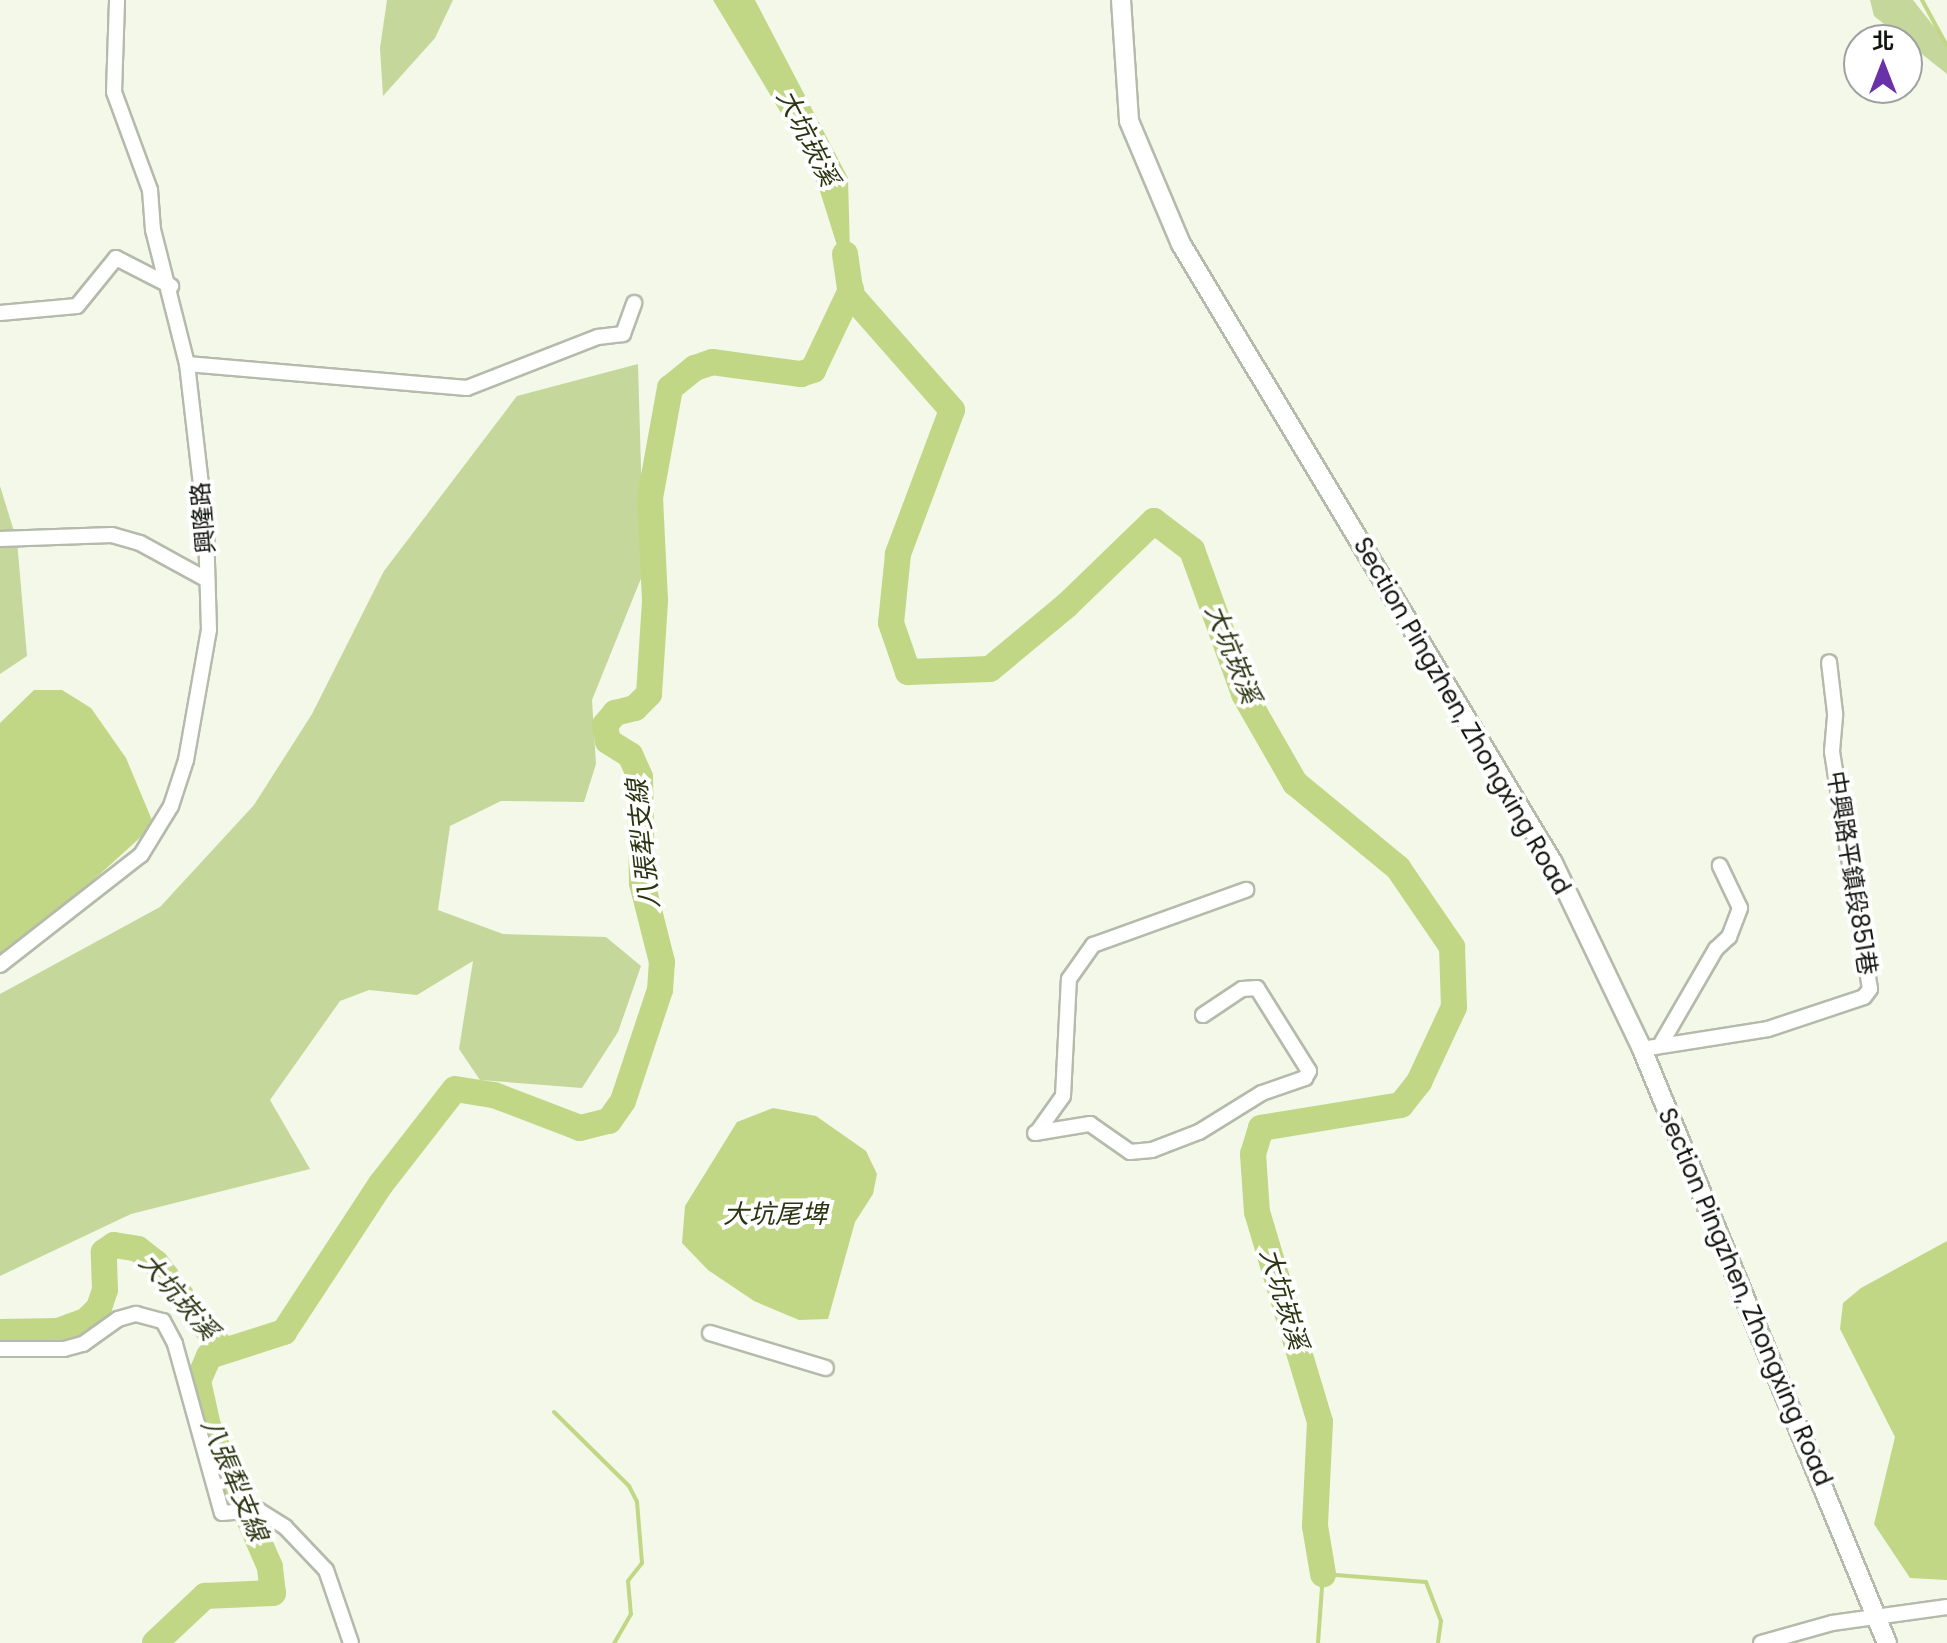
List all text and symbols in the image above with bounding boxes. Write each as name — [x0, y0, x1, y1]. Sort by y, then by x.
north arrow — [1843, 24, 1923, 104]
text: 北 — [1872, 26, 1894, 57]
water label: 大坑崁溪 — [769, 85, 845, 191]
street label: 興隆路 — [186, 481, 220, 555]
street label: Section Pingzhen, Zhongxing Road — [1348, 532, 1576, 900]
water label: 大坑崁溪 — [1198, 600, 1266, 708]
street label: 中興路平鎮段851巷 — [1822, 769, 1882, 977]
water label: 八張犁支線 — [622, 778, 666, 910]
street label: Section Pingzhen, Zhongxing Road — [1652, 1104, 1838, 1490]
water label: 大坑尾埤 — [723, 1199, 827, 1231]
water label: 大坑崁溪 — [1253, 1245, 1313, 1353]
water label: 大坑崁溪 — [132, 1248, 224, 1346]
water label: 八張犁支線 — [194, 1414, 274, 1546]

